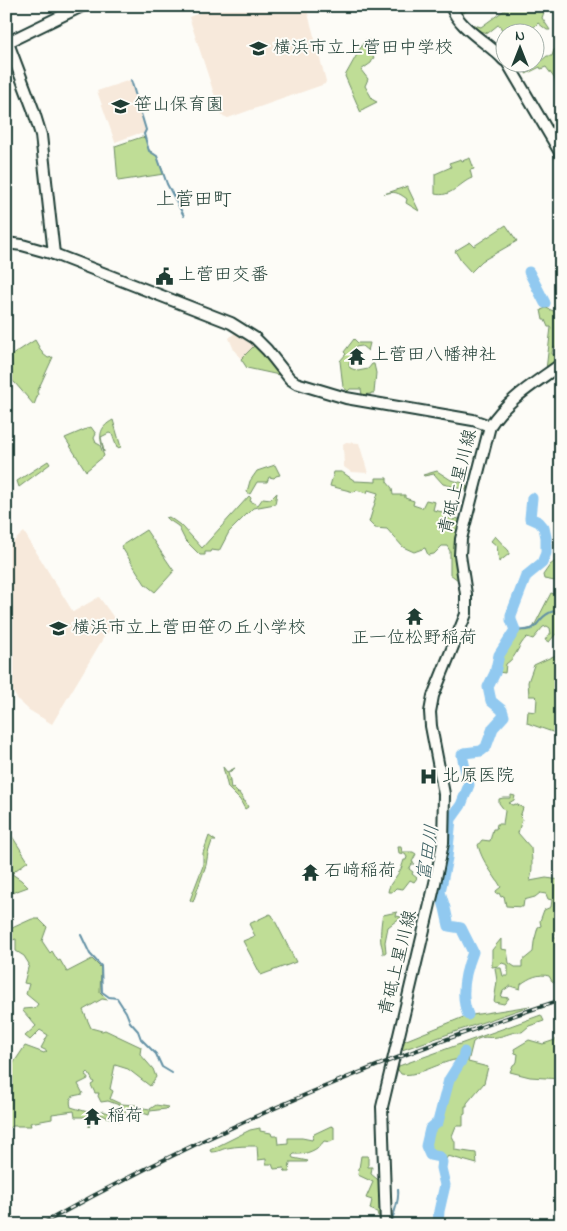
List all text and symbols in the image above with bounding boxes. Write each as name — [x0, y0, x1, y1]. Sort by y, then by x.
north arrow — [494, 22, 544, 72]
text: N — [515, 26, 525, 47]
place label: 横浜市立上菅田中学校 — [273, 36, 453, 62]
school or university icon: 横浜市立上菅田中学校 — [249, 39, 269, 59]
place label: 笹山保育園 — [134, 93, 224, 119]
school or university icon: 笹山保育園 — [110, 96, 130, 116]
district label: 上菅田町 — [156, 187, 232, 214]
place label: 上菅田交番 — [178, 263, 268, 289]
public building icon: 上菅田交番 — [154, 266, 174, 286]
place label: 上菅田八幡神社 — [371, 343, 497, 369]
temple icon: 上菅田八幡神社 — [347, 346, 367, 366]
street label: 青砥上星川線 — [433, 426, 485, 538]
temple icon: 正一位松野稲荷 — [404, 606, 424, 626]
place label: 横浜市立上菅田笹の丘小学校 — [72, 616, 306, 642]
school or university icon: 横浜市立上菅田笹の丘小学校 — [48, 619, 68, 639]
place label: 正一位松野稲荷 — [351, 626, 477, 652]
place label: 北原医院 — [442, 764, 514, 790]
hospital icon: 北原医院 — [418, 767, 438, 787]
water label: 富田川 — [411, 823, 447, 883]
place label: 石﨑稲荷 — [324, 859, 396, 885]
temple icon: 石﨑稲荷 — [300, 862, 320, 882]
street label: 青砥上星川線 — [373, 907, 425, 1019]
place label: 稲荷 — [107, 1104, 143, 1130]
temple icon: 稲荷 — [83, 1107, 103, 1127]

